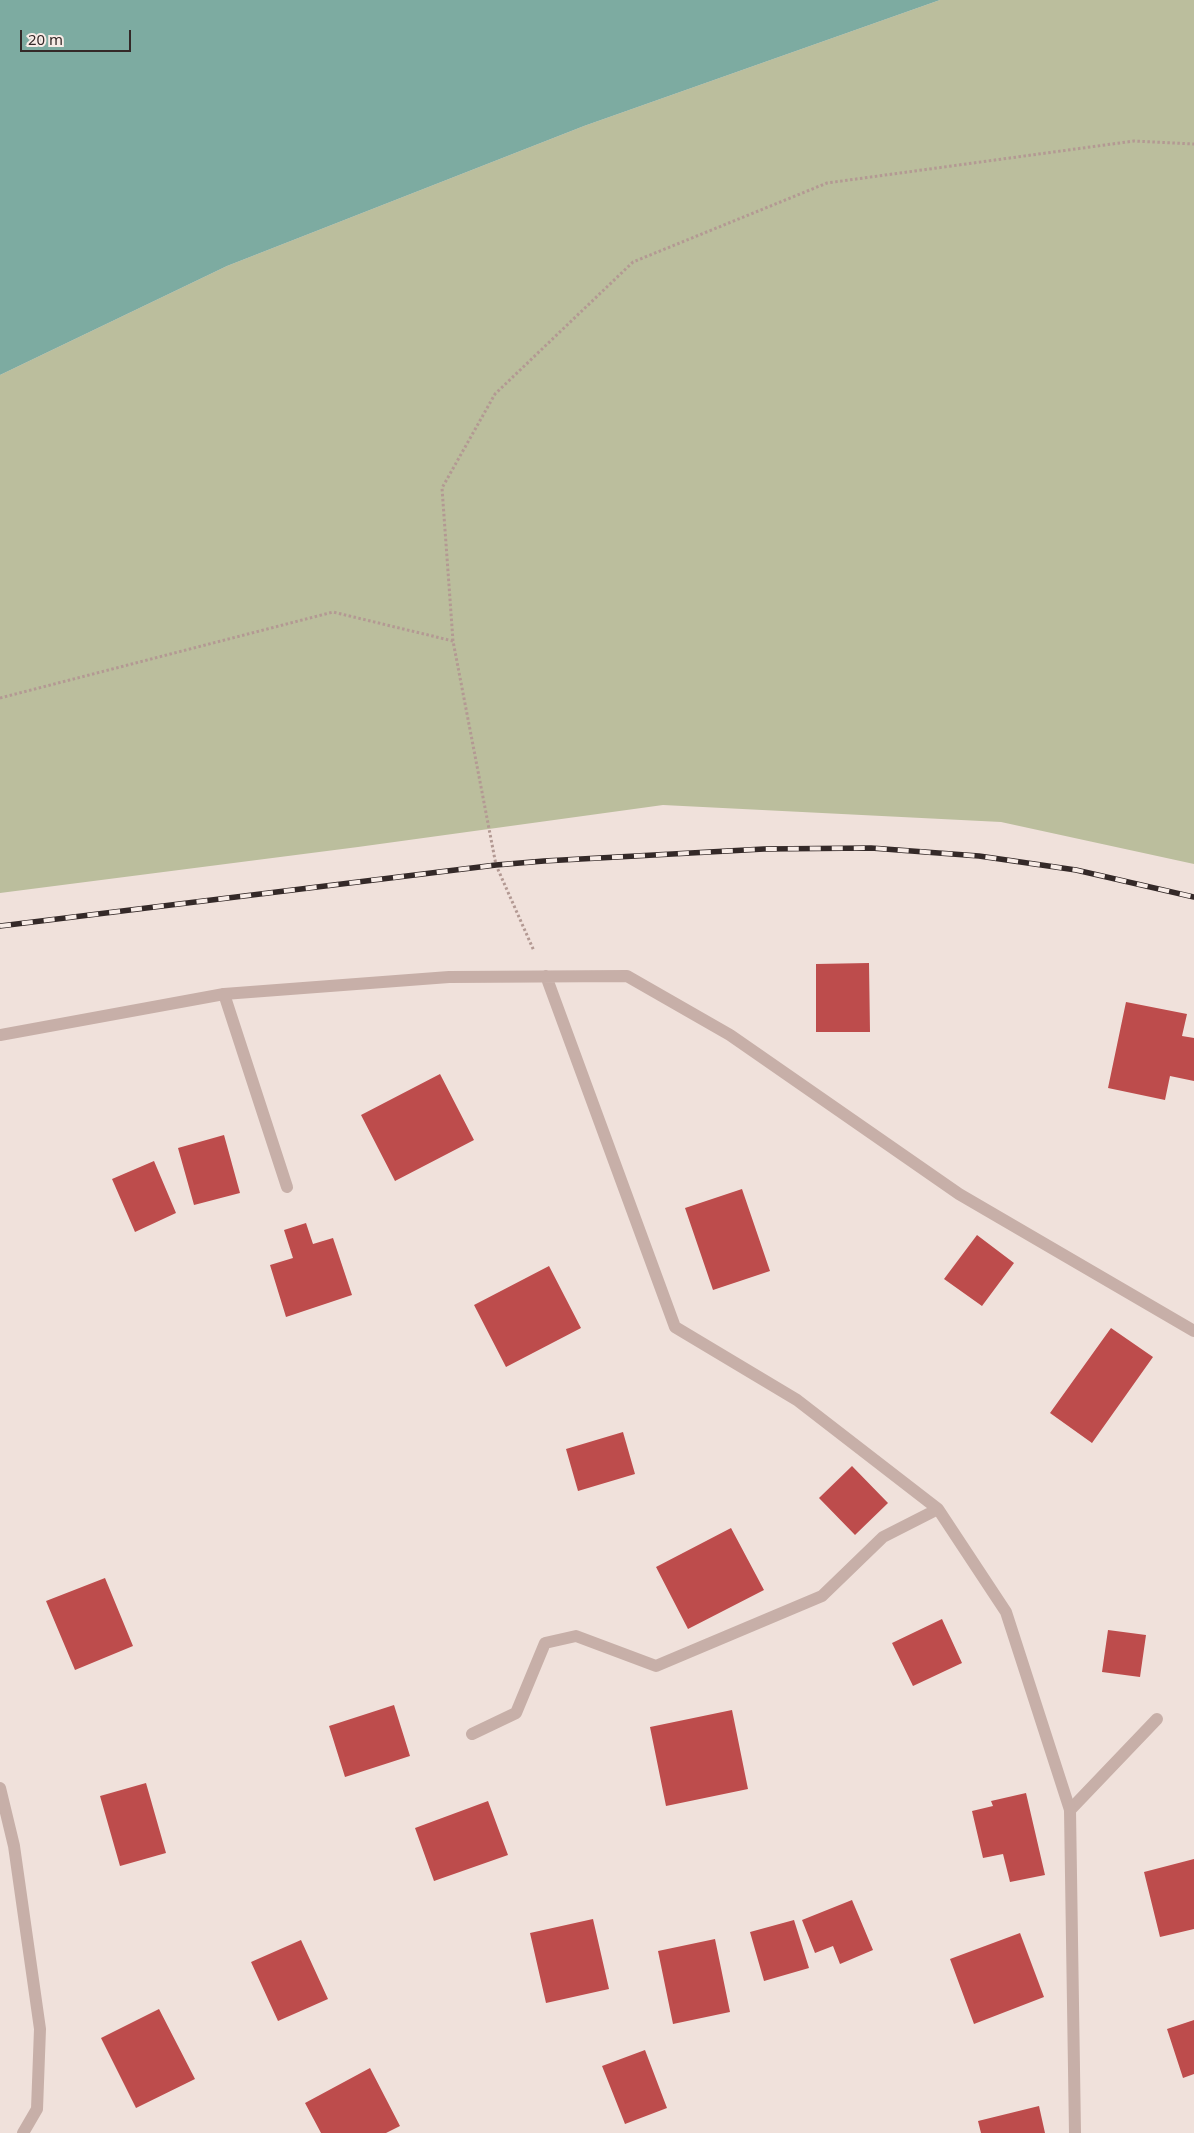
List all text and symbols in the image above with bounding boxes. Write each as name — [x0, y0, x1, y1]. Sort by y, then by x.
scale bar — [22, 20, 134, 52]
text: 20 m — [28, 29, 63, 49]

